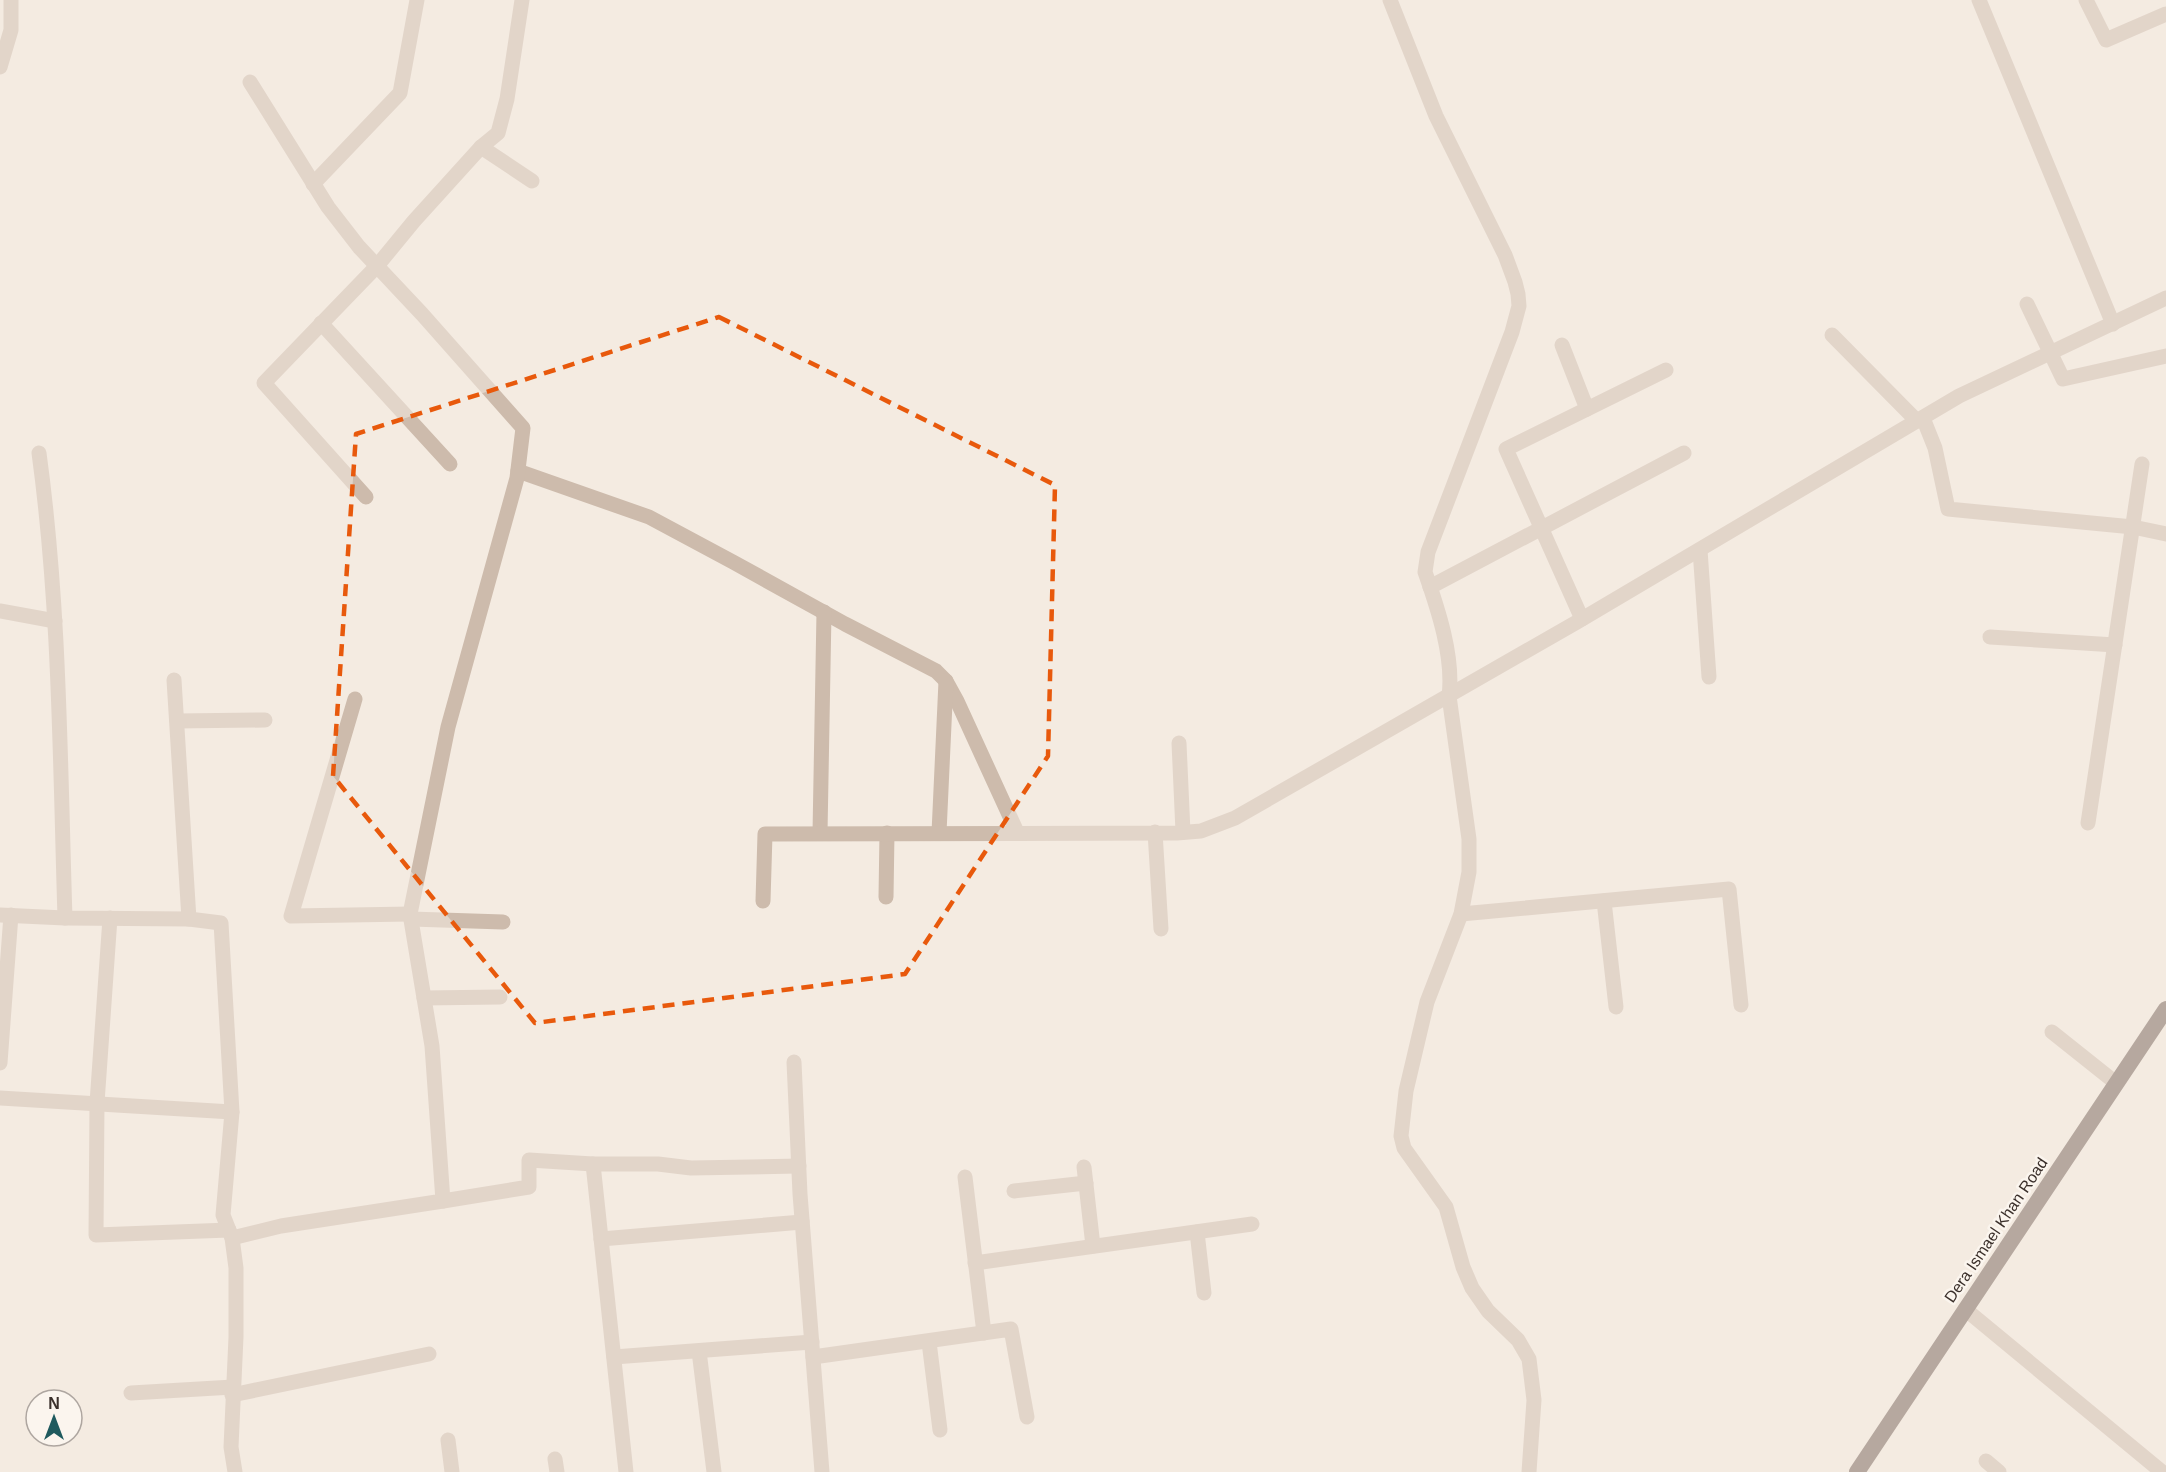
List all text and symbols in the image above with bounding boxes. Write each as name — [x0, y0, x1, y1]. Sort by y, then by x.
street label: Dera Ismael Khan Road — [1941, 1154, 2051, 1306]
north arrow — [24, 1388, 84, 1448]
text: N — [48, 1395, 60, 1412]

